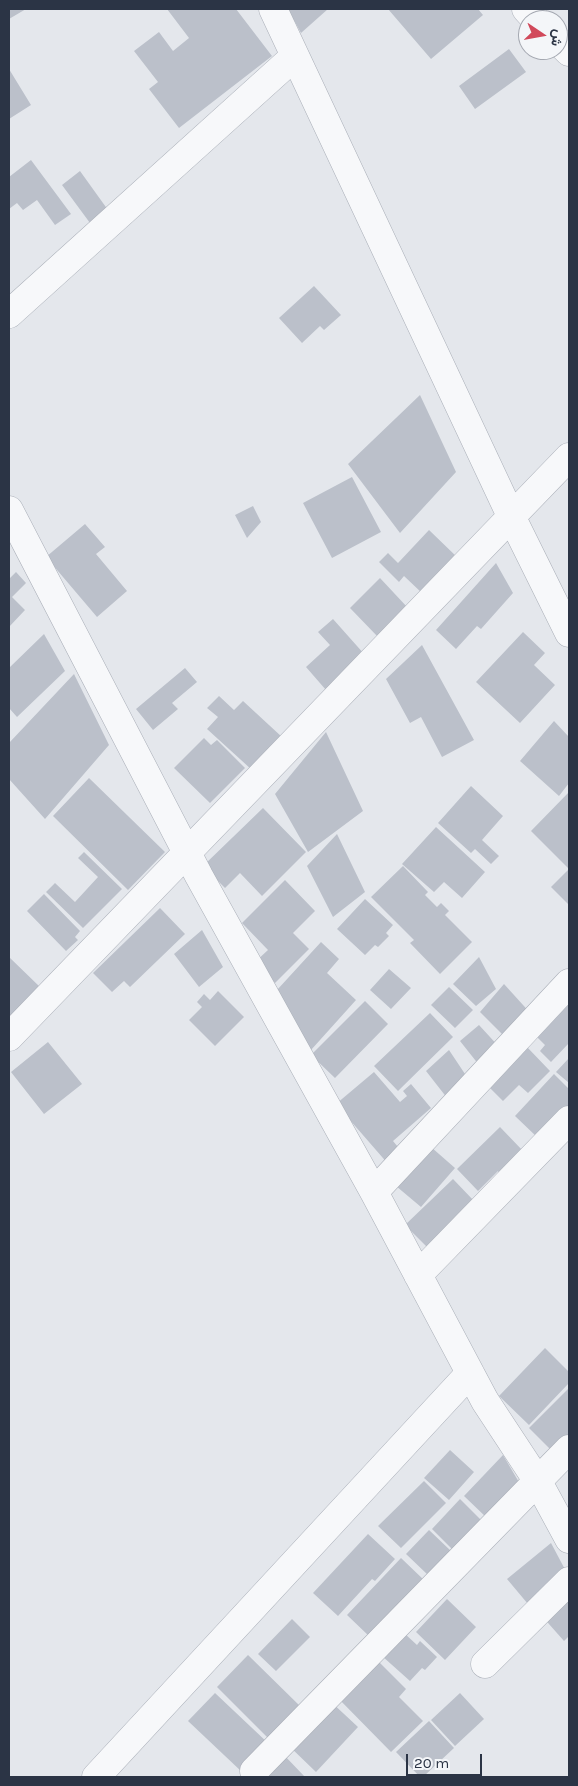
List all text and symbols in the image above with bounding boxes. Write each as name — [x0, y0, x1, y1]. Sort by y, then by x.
north arrow — [518, 10, 568, 60]
text: ش — [547, 28, 567, 48]
scale bar — [408, 1744, 484, 1776]
text: 20 m — [414, 1754, 449, 1772]

